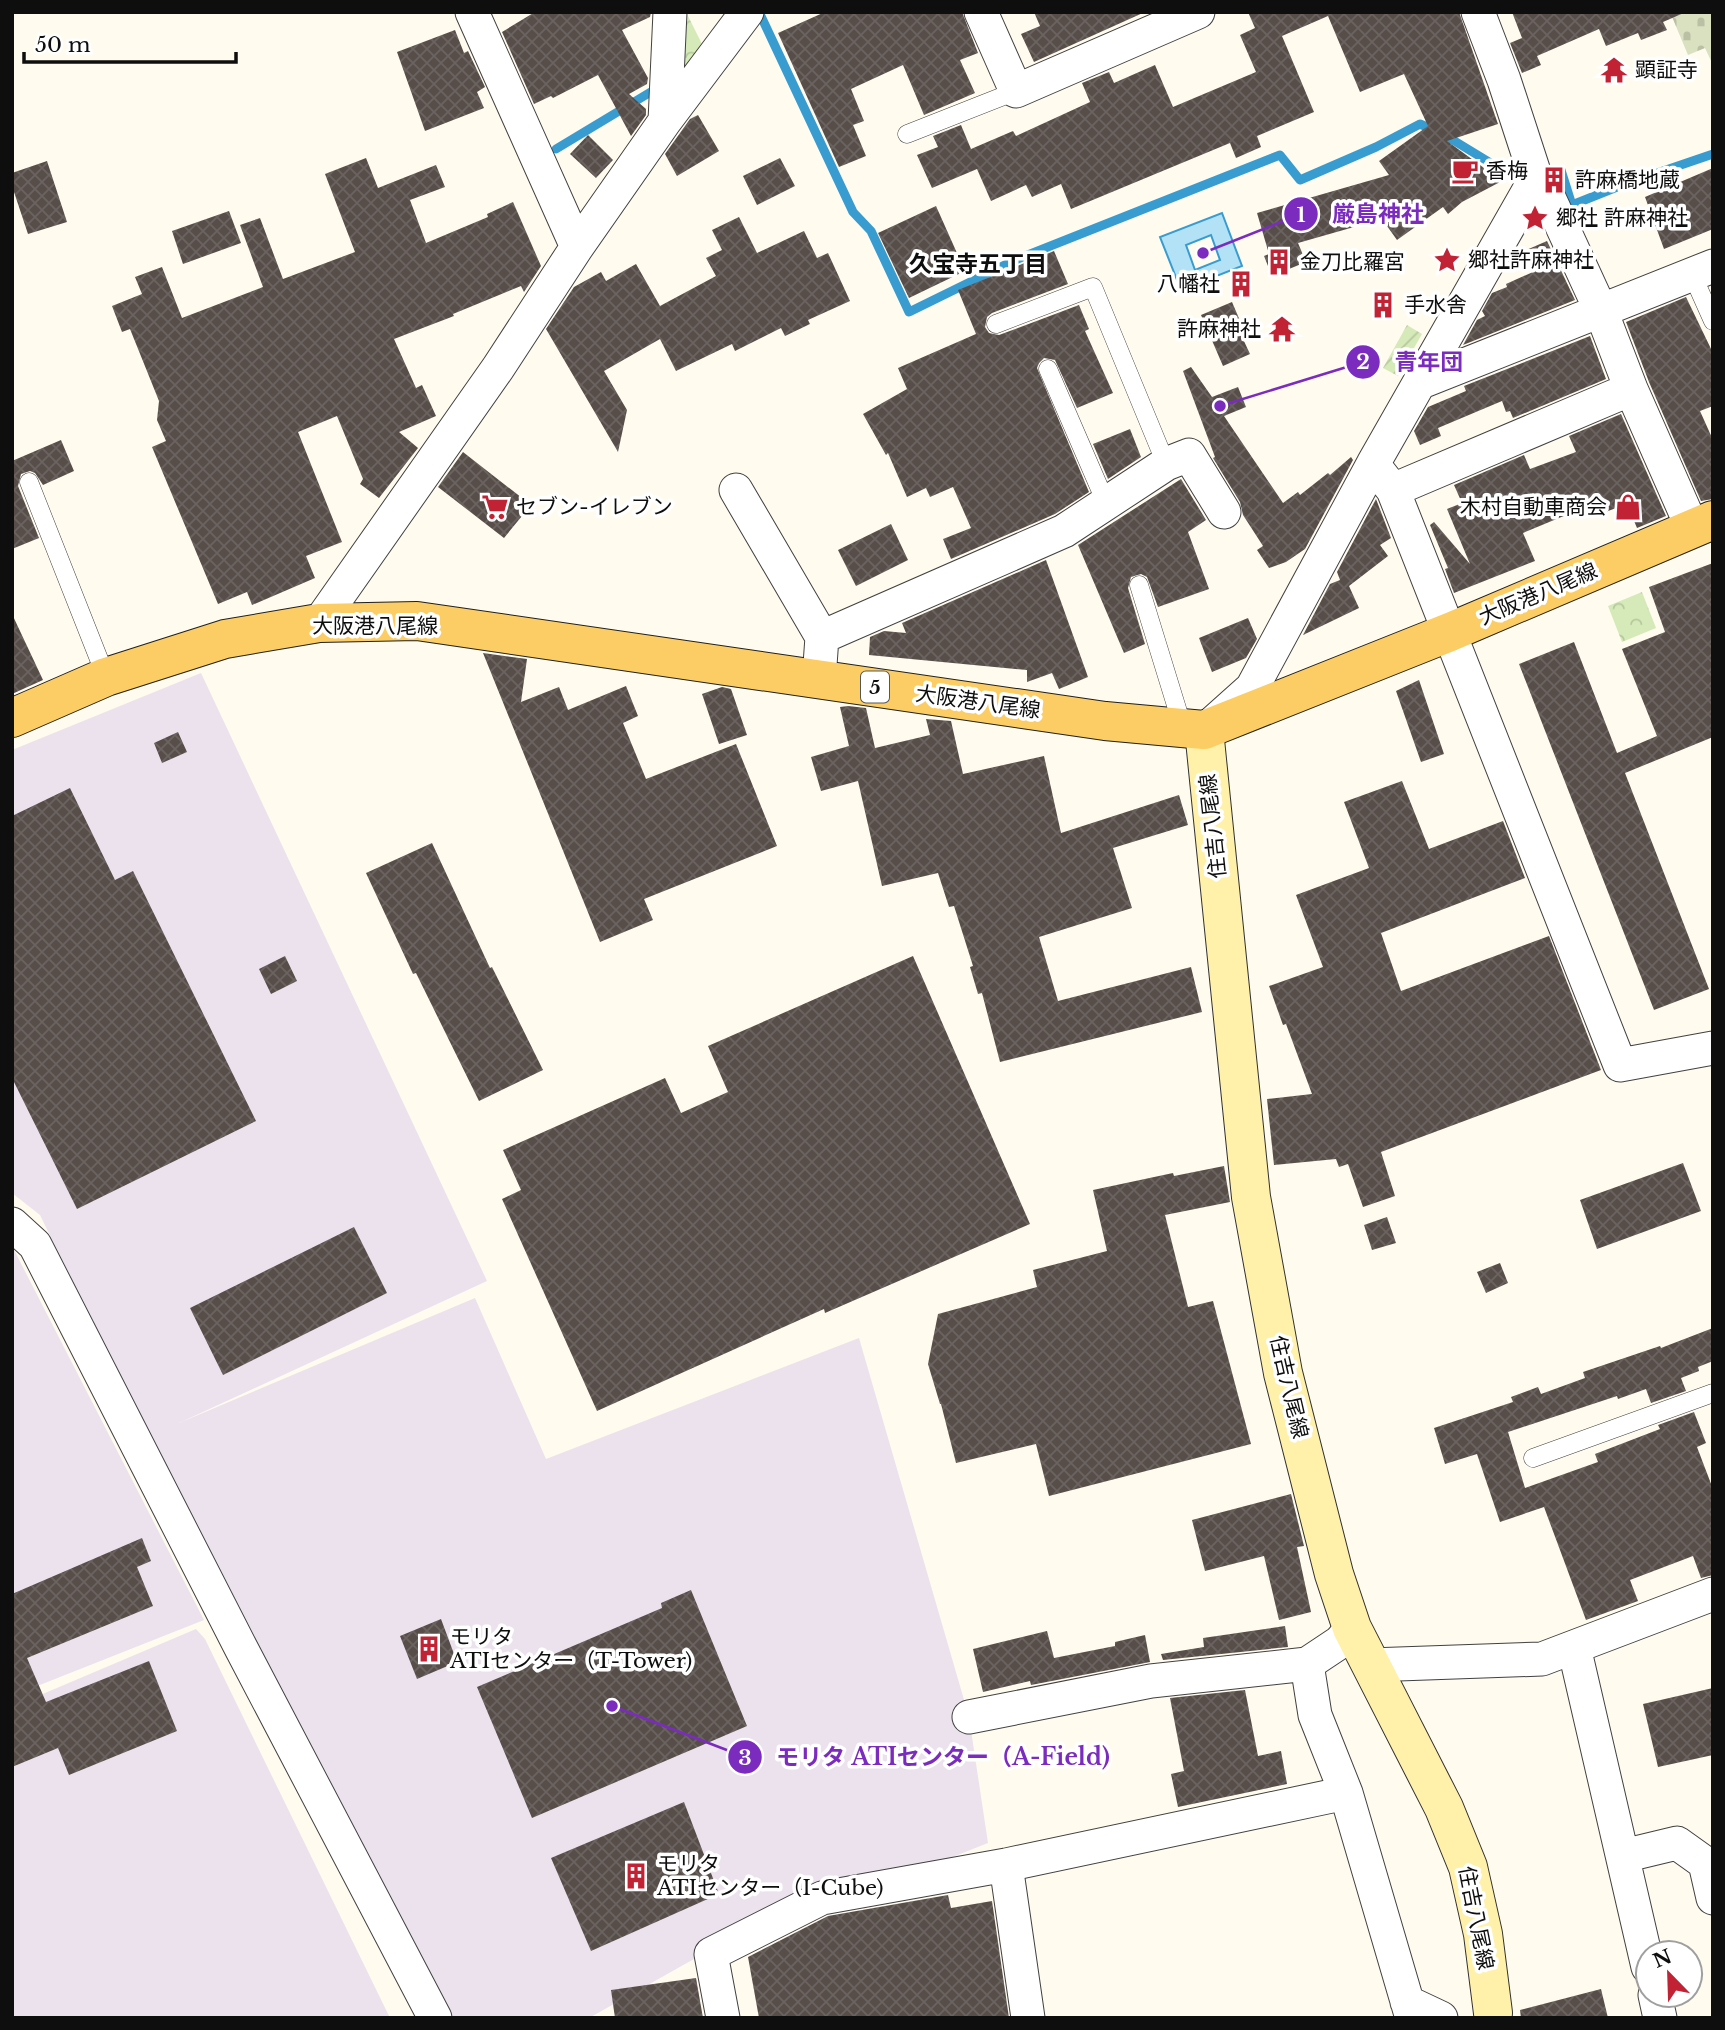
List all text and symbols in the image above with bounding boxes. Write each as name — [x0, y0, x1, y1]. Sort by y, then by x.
scale bar — [24, 21, 236, 65]
text: 50 m — [35, 32, 91, 58]
temple icon: 顕証寺 — [1599, 55, 1629, 85]
place label: 顕証寺 — [1635, 57, 1698, 83]
cafe icon: 香梅 — [1450, 156, 1480, 186]
place label: 香梅 — [1486, 158, 1528, 184]
building icon: 許麻橋地蔵 — [1539, 165, 1569, 195]
place label: 許麻橋地蔵 — [1575, 167, 1680, 193]
callout: 厳島神社 — [1283, 192, 1438, 236]
text: 厳島神社 — [1332, 200, 1424, 228]
text: 1 — [1296, 202, 1306, 228]
place icon: 郷社 許麻神社 — [1520, 203, 1550, 233]
place label: 郷社 許麻神社 — [1556, 205, 1688, 231]
place icon: 郷社許麻神社 — [1432, 245, 1462, 275]
building icon: 金刀比羅宮 — [1264, 247, 1294, 277]
place label: 郷社許麻神社 — [1468, 247, 1594, 273]
place label: 金刀比羅宮 — [1300, 249, 1405, 275]
district label: 久宝寺五丁目 — [909, 250, 1047, 278]
building icon: 八幡社 — [1226, 269, 1256, 299]
place label: 八幡社 — [1157, 271, 1220, 297]
building icon: 手水舎 — [1368, 290, 1398, 320]
place label: 手水舎 — [1404, 292, 1467, 318]
temple icon: 許麻神社 — [1267, 314, 1297, 344]
place label: 許麻神社 — [1177, 316, 1261, 342]
callout: 青年団 — [1345, 340, 1477, 384]
text: 青年団 — [1395, 348, 1464, 376]
text: 2 — [1356, 349, 1370, 375]
supermarket icon: セブン-イレブン — [480, 492, 510, 522]
shop icon: 木村自動車商会 — [1613, 492, 1643, 522]
place label: セブン-イレブン — [516, 494, 673, 520]
place label: 木村自動車商会 — [1460, 494, 1607, 520]
street label: 大阪港八尾線 — [1475, 557, 1601, 631]
street label: 大阪港八尾線 — [312, 613, 438, 639]
road number: 5 — [861, 672, 889, 702]
street label: 大阪港八尾線 — [914, 680, 1042, 724]
street label: 住吉八尾線 — [1195, 772, 1231, 880]
street label: 住吉八尾線 — [1265, 1333, 1313, 1441]
place label: モリタ ATIセンター（T-Tower) — [449, 1624, 692, 1674]
building icon: モリタ ATIセンター（T-Tower) — [414, 1634, 444, 1664]
callout: モリタ ATIセンター（A-Field) — [727, 1735, 1124, 1779]
text: モリタ ATIセンター（A-Field) — [776, 1743, 1110, 1771]
text: 3 — [738, 1745, 752, 1771]
place label: モリタ ATIセンター（I-Cube) — [656, 1851, 884, 1901]
building icon: モリタ ATIセンター（I-Cube) — [621, 1861, 651, 1891]
street label: 住吉八尾線 — [1453, 1864, 1499, 1972]
north arrow — [1634, 1939, 1704, 2009]
text: N — [1650, 1945, 1675, 1973]

